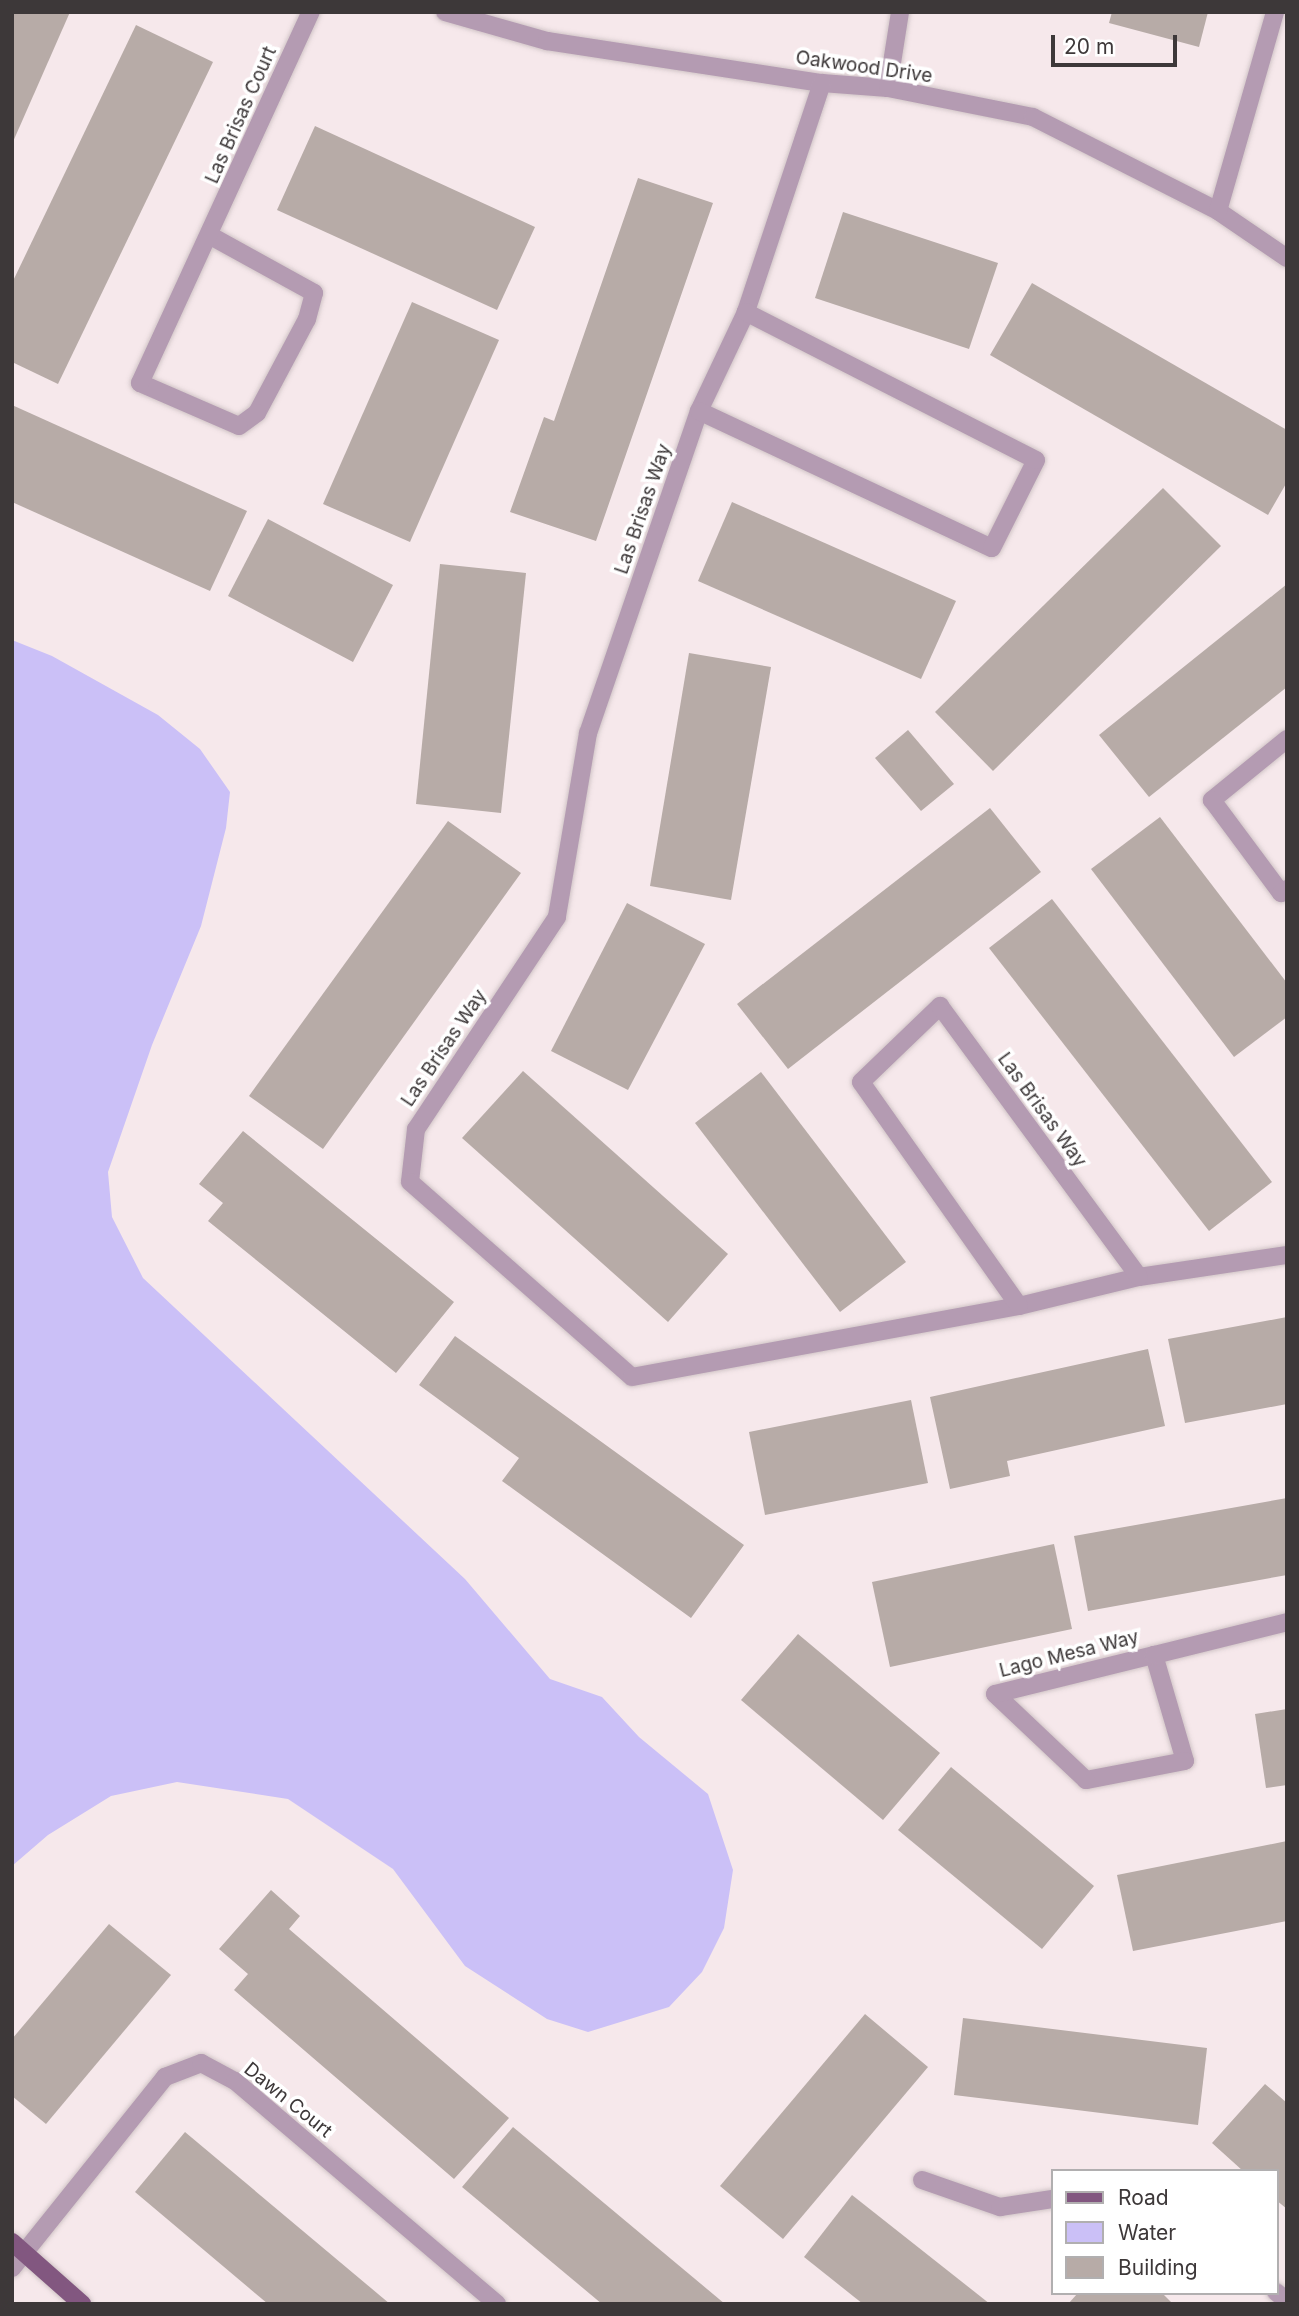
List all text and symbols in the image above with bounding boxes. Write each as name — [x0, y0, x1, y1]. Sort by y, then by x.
scale bar — [1054, 21, 1180, 65]
text: 20 m — [1064, 34, 1114, 59]
street label: Las Brisas Court — [201, 43, 281, 187]
street label: Oakwood Drive — [794, 46, 934, 88]
street label: Las Brisas Way — [610, 441, 676, 577]
street label: Las Brisas Way — [396, 985, 492, 1111]
street label: Las Brisas Way — [993, 1048, 1091, 1172]
street label: Lago Mesa Way — [997, 1626, 1141, 1682]
street label: Dawn Court — [239, 2058, 337, 2142]
legend — [1050, 2169, 1278, 2295]
text: Road — [1118, 2185, 1169, 2210]
text: Water — [1118, 2220, 1176, 2245]
text: Building — [1118, 2255, 1198, 2280]

